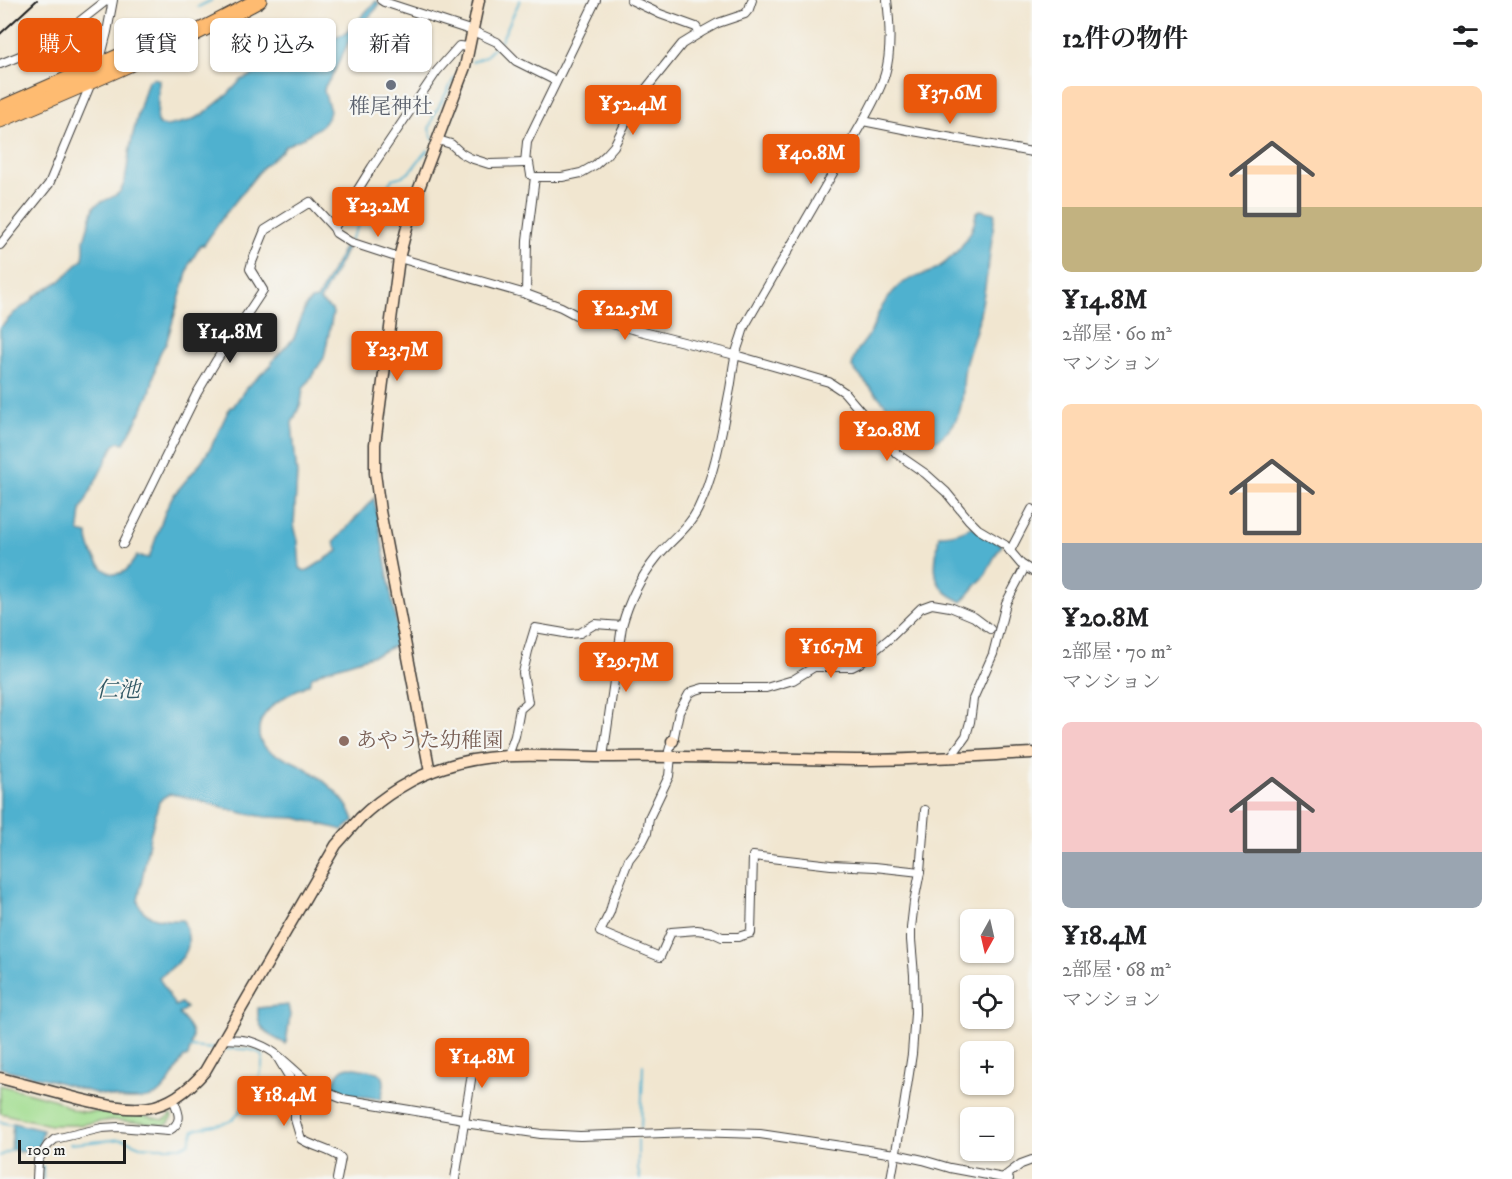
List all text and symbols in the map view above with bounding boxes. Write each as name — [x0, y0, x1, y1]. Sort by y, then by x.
chip: 購入 — [18, 18, 102, 72]
chip: 賃貸 — [114, 18, 198, 72]
chip: 絞り込み — [210, 18, 336, 72]
chip: 新着 — [348, 18, 432, 72]
icon: filters — [1449, 20, 1482, 53]
text: 12件の物件 — [1062, 23, 1188, 56]
pin: ¥37.6M — [901, 74, 999, 125]
marker: 椎尾神社 — [384, 78, 398, 92]
text: ¥37.6M — [918, 81, 982, 106]
pin: ¥52.4M — [584, 85, 682, 136]
text: ¥52.4M — [599, 92, 667, 117]
place label: 椎尾神社 — [349, 94, 433, 120]
icon: home — [1218, 125, 1326, 233]
pin: ¥40.8M — [762, 134, 860, 185]
text: ¥40.8M — [777, 141, 845, 166]
pin: ¥23.2M — [329, 187, 427, 238]
text: ¥23.2M — [346, 194, 410, 219]
text: ¥14.8M — [1062, 284, 1148, 317]
pin: ¥22.5M — [576, 290, 674, 341]
text: ¥22.5M — [592, 297, 658, 322]
pin: ¥14.8M — [181, 313, 279, 364]
text: ¥14.8M — [197, 320, 263, 345]
text: 2部屋 · 60 m² — [1062, 322, 1172, 347]
pin: ¥23.7M — [348, 331, 446, 382]
text: ¥23.7M — [365, 338, 429, 363]
text: マンション — [1062, 352, 1161, 377]
pin: ¥20.8M — [838, 411, 936, 462]
text: ¥20.8M — [853, 418, 921, 443]
icon: home — [1218, 443, 1326, 551]
text: ¥20.8M — [1062, 602, 1149, 635]
pin: ¥16.7M — [782, 628, 880, 679]
text: ¥16.7M — [799, 635, 863, 660]
text: 2部屋 · 70 m² — [1062, 640, 1172, 665]
pin: ¥29.7M — [577, 642, 675, 693]
text: ¥29.7M — [593, 649, 659, 674]
text: マンション — [1062, 670, 1161, 695]
water label: 仁池 — [96, 677, 143, 704]
place label: あやうた幼稚園 — [356, 728, 503, 754]
marker: あやうた幼稚園 — [337, 734, 351, 748]
icon: home — [1218, 761, 1326, 869]
north arrow — [960, 909, 1014, 963]
map controls — [960, 909, 1014, 1161]
text: ¥18.4M — [1062, 920, 1147, 953]
text: 2部屋 · 68 m² — [1062, 958, 1171, 983]
button: locate — [960, 975, 1014, 1029]
text: マンション — [1062, 988, 1161, 1013]
pin: ¥14.8M — [433, 1038, 531, 1089]
button: + — [960, 1041, 1014, 1095]
text: ¥14.8M — [449, 1045, 515, 1070]
pin: ¥18.4M — [235, 1076, 333, 1127]
text: ¥18.4M — [251, 1083, 317, 1108]
button: − — [960, 1107, 1014, 1161]
scale bar — [18, 1137, 126, 1164]
text: 100 m — [27, 1140, 66, 1160]

